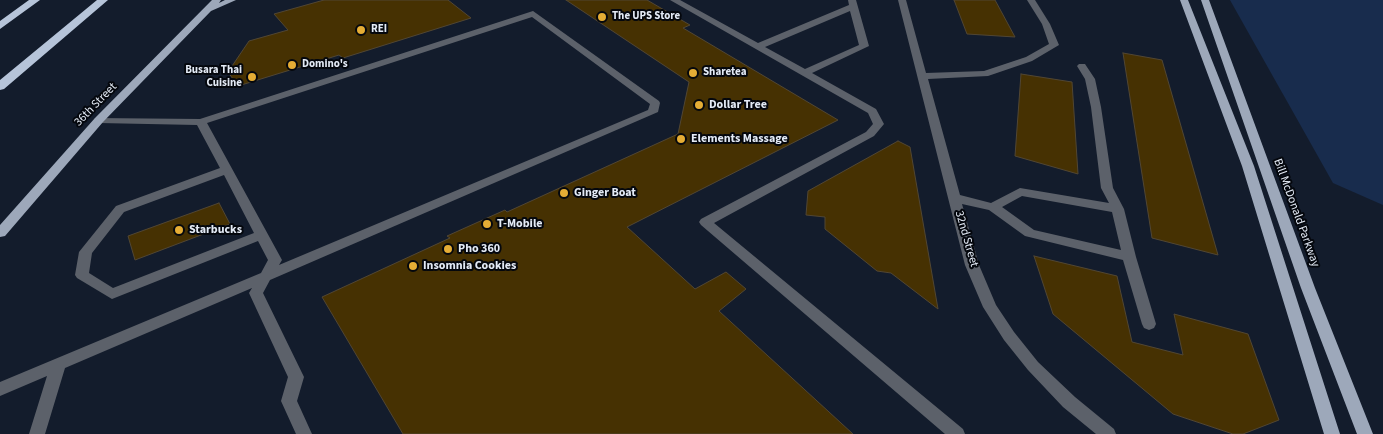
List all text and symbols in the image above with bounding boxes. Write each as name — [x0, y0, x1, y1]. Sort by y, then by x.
place label: The UPS Store — [612, 10, 680, 24]
marker: The UPS Store — [596, 11, 608, 23]
place label: REI — [371, 23, 387, 37]
marker: REI — [355, 24, 367, 36]
place label: Domino's — [302, 58, 348, 72]
marker: Domino's — [286, 59, 298, 71]
place label: Busara Thai Cuisine — [185, 64, 242, 90]
place label: Sharetea — [703, 66, 746, 80]
marker: Sharetea — [687, 67, 699, 79]
marker: Busara Thai Cuisine — [246, 71, 258, 83]
street label: 36th Street — [72, 80, 120, 130]
place label: Dollar Tree — [709, 98, 767, 112]
marker: Dollar Tree — [693, 99, 705, 111]
place label: Elements Massage — [691, 132, 788, 146]
marker: Elements Massage — [675, 133, 687, 145]
street label: Bill McDonald Parkway — [1270, 157, 1322, 269]
place label: Ginger Boat — [574, 186, 636, 200]
marker: Ginger Boat — [558, 187, 570, 199]
street label: 32nd Street — [951, 209, 981, 269]
place label: T-Mobile — [497, 217, 543, 231]
marker: T-Mobile — [481, 218, 493, 230]
place label: Starbucks — [189, 223, 242, 237]
marker: Starbucks — [173, 224, 185, 236]
place label: Pho 360 — [458, 242, 500, 256]
marker: Pho 360 — [442, 243, 454, 255]
place label: Insomnia Cookies — [423, 259, 516, 273]
marker: Insomnia Cookies — [407, 260, 419, 272]

